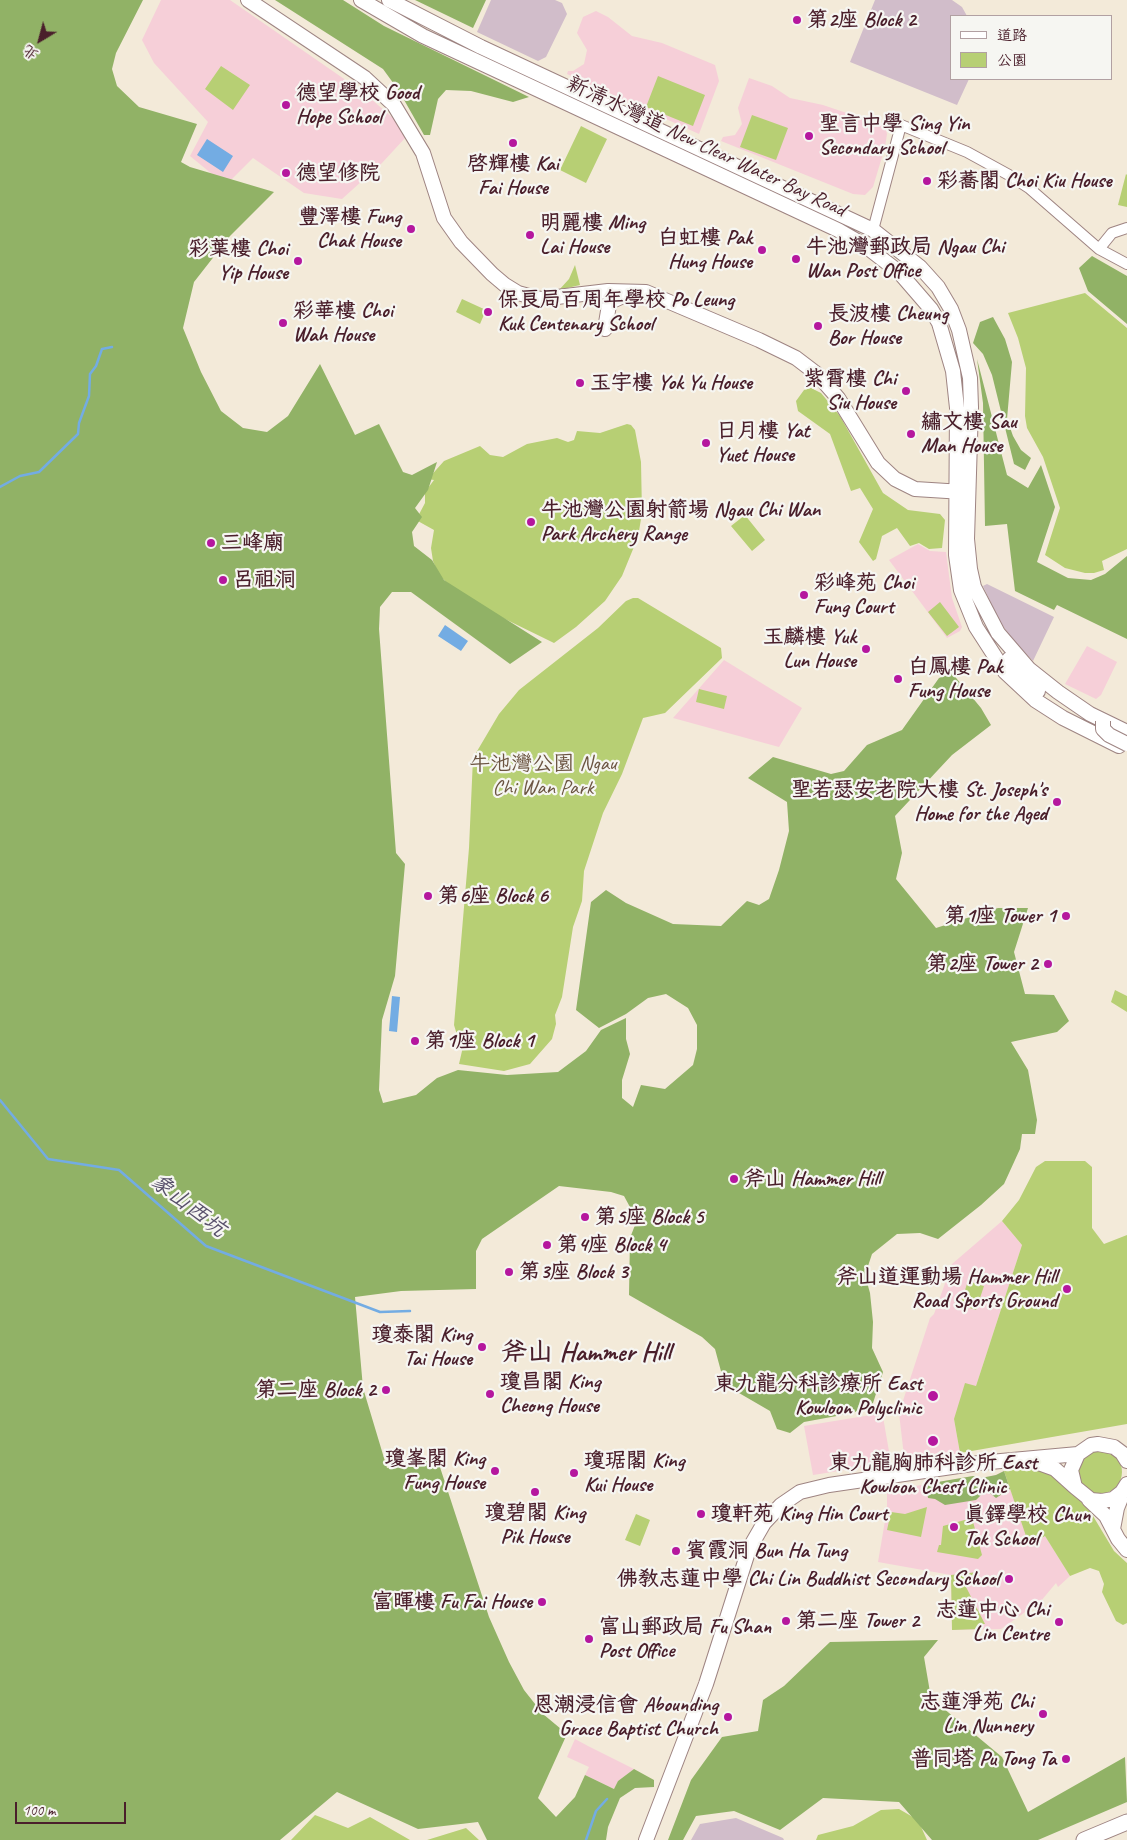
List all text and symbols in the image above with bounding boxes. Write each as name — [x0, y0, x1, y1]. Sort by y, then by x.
place label: 第2座 Block 2 — [807, 7, 916, 33]
marker: 第2座 Block 2 — [791, 14, 803, 26]
north arrow — [15, 15, 65, 65]
legend — [950, 15, 1112, 80]
text: 道路 — [997, 26, 1027, 45]
text: 北 — [20, 41, 41, 63]
text: 公園 — [997, 51, 1027, 70]
street label: 新清水灣道 New Clear Water Bay Road — [563, 71, 849, 223]
place label: 德望學校 Good Hope School — [296, 80, 419, 130]
marker: 德望學校 Good Hope School — [280, 99, 292, 111]
place label: 聖言中學 Sing Yin Secondary School — [819, 111, 970, 161]
marker: 聖言中學 Sing Yin Secondary School — [803, 130, 815, 142]
marker: 啓輝樓 Kai Fai House — [507, 137, 519, 149]
place label: 啓輝樓 Kai Fai House — [467, 151, 559, 201]
place label: 德望修院 — [296, 160, 380, 186]
marker: 德望修院 — [280, 167, 292, 179]
place label: 彩蕎閣 Choi Kiu House — [937, 168, 1111, 194]
marker: 彩蕎閣 Choi Kiu House — [921, 175, 933, 187]
place label: 豐澤樓 Fung Chak House — [298, 204, 401, 254]
place label: 明麗樓 Ming Lai House — [540, 210, 645, 260]
marker: 豐澤樓 Fung Chak House — [405, 223, 417, 235]
place label: 白虹樓 Pak Hung House — [658, 225, 752, 275]
marker: 明麗樓 Ming Lai House — [524, 229, 536, 241]
place label: 牛池灣郵政局 Ngau Chi Wan Post Office — [806, 234, 1004, 284]
place label: 彩葉樓 Choi Yip House — [188, 236, 288, 286]
marker: 白虹樓 Pak Hung House — [756, 244, 768, 256]
marker: 牛池灣郵政局 Ngau Chi Wan Post Office — [790, 253, 802, 265]
marker: 彩葉樓 Choi Yip House — [292, 255, 304, 267]
place label: 保良局百周年學校 Po Leung Kuk Centenary School — [498, 287, 734, 337]
place label: 彩華樓 Choi Wah House — [293, 298, 393, 348]
place label: 長波樓 Cheung Bor House — [828, 301, 948, 351]
marker: 保良局百周年學校 Po Leung Kuk Centenary School — [482, 306, 494, 318]
marker: 彩華樓 Choi Wah House — [277, 317, 289, 329]
marker: 長波樓 Cheung Bor House — [812, 320, 824, 332]
place label: 紫霄樓 Chi Siu House — [804, 366, 896, 416]
place label: 玉宇樓 Yok Yu House — [590, 370, 752, 396]
marker: 玉宇樓 Yok Yu House — [574, 377, 586, 389]
marker: 紫霄樓 Chi Siu House — [900, 385, 912, 397]
place label: 繡文樓 Sau Man House — [921, 409, 1016, 459]
place label: 日月樓 Yat Yuet House — [716, 418, 810, 468]
marker: 繡文樓 Sau Man House — [905, 428, 917, 440]
marker: 日月樓 Yat Yuet House — [700, 437, 712, 449]
place label: 牛池灣公園射箭場 Ngau Chi Wan Park Archery Range — [541, 497, 820, 547]
marker: 牛池灣公園射箭場 Ngau Chi Wan Park Archery Range — [525, 516, 537, 528]
place label: 三峰廟 — [221, 530, 284, 556]
marker: 三峰廟 — [205, 537, 217, 549]
place label: 呂祖洞 — [233, 567, 296, 593]
place label: 彩峰苑 Choi Fung Court — [814, 570, 914, 620]
marker: 呂祖洞 — [217, 574, 229, 586]
marker: 彩峰苑 Choi Fung Court — [798, 589, 810, 601]
place label: 玉麟樓 Yuk Lun House — [763, 624, 856, 674]
marker: 玉麟樓 Yuk Lun House — [860, 643, 872, 655]
place label: 白鳳樓 Pak Fung House — [908, 654, 1002, 704]
marker: 白鳳樓 Pak Fung House — [892, 673, 904, 685]
park label: 牛池灣公園 Ngau Chi Wan Park — [469, 751, 617, 801]
place label: 聖若瑟安老院大樓 St. Joseph's Home for the Aged — [791, 777, 1047, 827]
marker: 聖若瑟安老院大樓 St. Joseph's Home for the Aged — [1051, 796, 1063, 808]
place label: 第6座 Block 6 — [438, 883, 548, 909]
marker: 第6座 Block 6 — [422, 890, 434, 902]
place label: 第1座 Tower 1 — [944, 903, 1056, 929]
marker: 第1座 Tower 1 — [1060, 910, 1072, 922]
place label: 第2座 Tower 2 — [926, 951, 1038, 977]
marker: 第2座 Tower 2 — [1042, 958, 1054, 970]
place label: 第1座 Block 1 — [425, 1028, 534, 1054]
marker: 第1座 Block 1 — [409, 1035, 421, 1047]
place label: 斧山 Hammer Hill — [744, 1166, 881, 1192]
water label: 象山西坑 — [145, 1169, 231, 1243]
marker: 斧山 Hammer Hill — [728, 1173, 740, 1185]
place label: 第5座 Block 5 — [595, 1204, 703, 1230]
marker: 第5座 Block 5 — [579, 1211, 591, 1223]
place label: 第4座 Block 4 — [557, 1232, 666, 1258]
marker: 第4座 Block 4 — [541, 1239, 553, 1251]
place label: 第3座 Block 3 — [519, 1259, 628, 1285]
place label: 斧山道運動場 Hammer Hill Road Sports Ground — [836, 1264, 1057, 1314]
marker: 第3座 Block 3 — [503, 1266, 515, 1278]
marker: 斧山道運動場 Hammer Hill Road Sports Ground — [1061, 1283, 1073, 1295]
place label: 瓊泰閣 King Tai House — [372, 1322, 472, 1372]
district label: 斧山 Hammer Hill — [501, 1337, 671, 1369]
marker: 瓊泰閣 King Tai House — [476, 1341, 488, 1353]
place label: 瓊昌閣 King Cheong House — [500, 1369, 600, 1419]
place label: 東九龍分科診療所 East Kowloon Polyclinic — [714, 1371, 922, 1421]
place label: 第二座 Block 2 — [255, 1377, 376, 1403]
marker: 第二座 Block 2 — [380, 1384, 392, 1396]
marker: 瓊昌閣 King Cheong House — [484, 1388, 496, 1400]
marker: 東九龍分科診療所 East Kowloon Polyclinic — [926, 1389, 940, 1403]
marker: 東九龍胸肺科診所 East Kowloon Chest Clinic — [926, 1434, 940, 1448]
place label: 瓊峯閣 King Fung House — [385, 1446, 485, 1496]
place label: 瓊琚閣 King Kui House — [584, 1448, 684, 1498]
place label: 東九龍胸肺科診所 East Kowloon Chest Clinic — [829, 1450, 1037, 1500]
marker: 瓊峯閣 King Fung House — [489, 1465, 501, 1477]
marker: 瓊琚閣 King Kui House — [568, 1467, 580, 1479]
marker: 瓊碧閣 King Pik House — [529, 1486, 541, 1498]
place label: 瓊碧閣 King Pik House — [485, 1500, 585, 1550]
place label: 瓊軒苑 King Hin Court — [711, 1501, 887, 1527]
place label: 真鐸學校 Chun Tok School — [964, 1502, 1090, 1552]
marker: 瓊軒苑 King Hin Court — [695, 1508, 707, 1520]
marker: 真鐸學校 Chun Tok School — [948, 1521, 960, 1533]
place label: 賓霞洞 Bun Ha Tung — [686, 1538, 847, 1564]
marker: 賓霞洞 Bun Ha Tung — [670, 1545, 682, 1557]
place label: 佛教志蓮中學 Chi Lin Buddhist Secondary School — [617, 1566, 999, 1592]
marker: 佛教志蓮中學 Chi Lin Buddhist Secondary School — [1003, 1573, 1015, 1585]
place label: 富暉樓 Fu Fai House — [372, 1589, 532, 1615]
marker: 富暉樓 Fu Fai House — [536, 1596, 548, 1608]
place label: 志蓮中心 Chi Lin Centre — [936, 1597, 1049, 1647]
place label: 第二座 Tower 2 — [796, 1608, 919, 1634]
place label: 富山郵政局 Fu Shan Post Office — [599, 1614, 771, 1664]
marker: 第二座 Tower 2 — [780, 1615, 792, 1627]
marker: 志蓮中心 Chi Lin Centre — [1053, 1616, 1065, 1628]
marker: 富山郵政局 Fu Shan Post Office — [583, 1633, 595, 1645]
place label: 志蓮淨苑 Chi Lin Nunnery — [920, 1689, 1033, 1739]
place label: 恩潮浸信會 Abounding Grace Baptist Church — [533, 1692, 718, 1742]
marker: 志蓮淨苑 Chi Lin Nunnery — [1037, 1708, 1049, 1720]
marker: 恩潮浸信會 Abounding Grace Baptist Church — [722, 1711, 734, 1723]
place label: 普同塔 Pu Tong Ta — [911, 1746, 1056, 1772]
marker: 普同塔 Pu Tong Ta — [1060, 1753, 1072, 1765]
scale bar — [18, 1792, 129, 1824]
text: 100 m — [23, 1801, 55, 1820]

